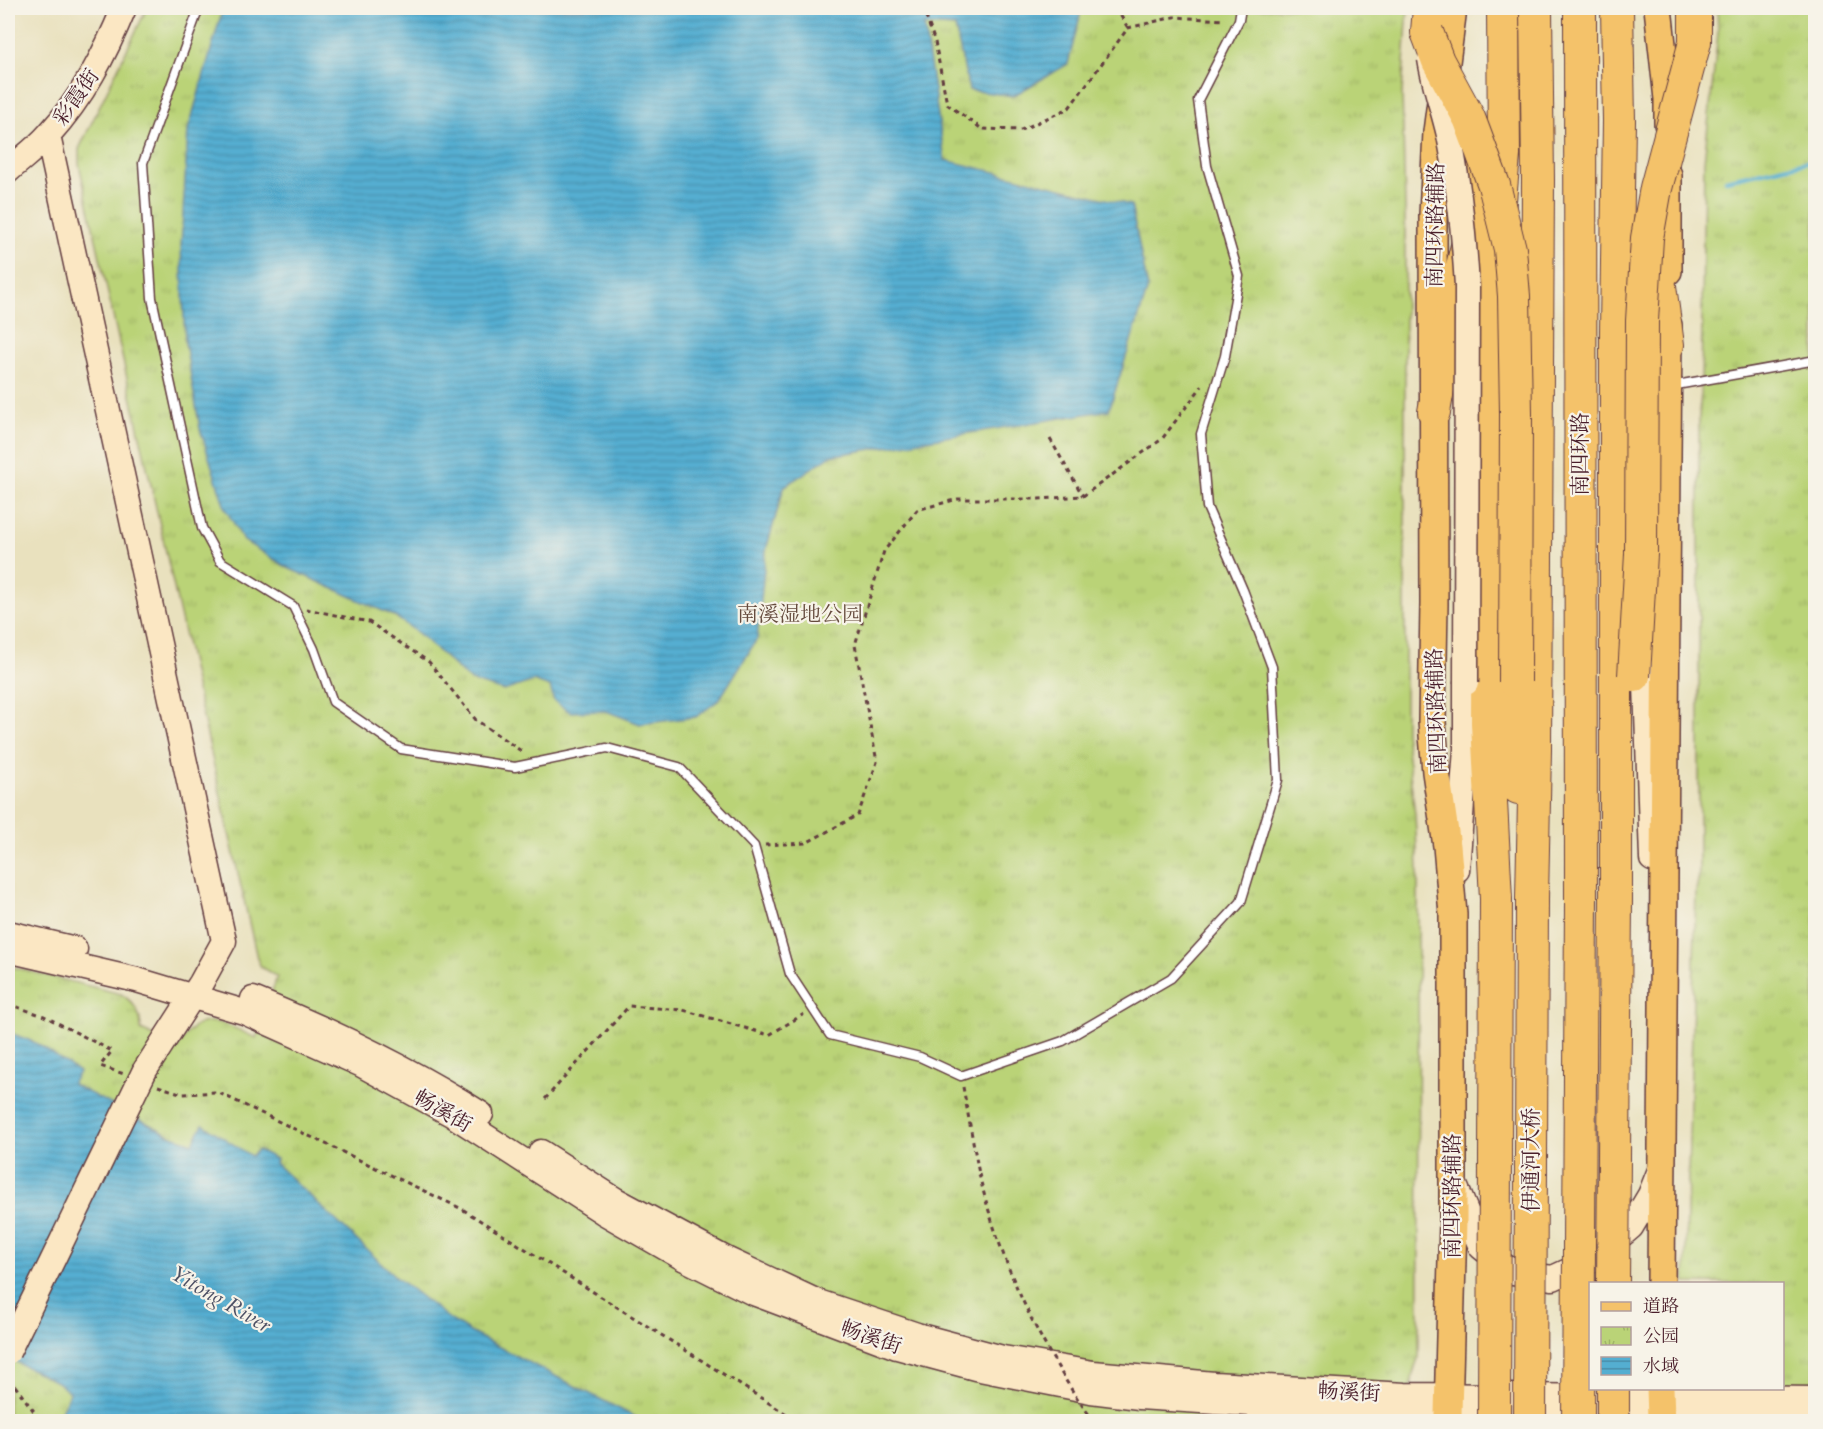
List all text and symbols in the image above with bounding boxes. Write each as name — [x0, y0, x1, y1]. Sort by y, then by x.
street label: 彩霞街 — [46, 63, 106, 131]
street label: 南四环路辅路 — [1420, 162, 1451, 288]
street label: 南四环路 — [1566, 412, 1595, 496]
park label: 南溪湿地公园 — [737, 600, 863, 629]
street label: 南四环路辅路 — [1420, 648, 1453, 774]
street label: 畅溪街 — [408, 1083, 477, 1140]
street label: 伊通河大桥 — [1517, 1108, 1546, 1213]
street label: 南四环路辅路 — [1438, 1133, 1467, 1259]
water label: Yitong River — [165, 1258, 277, 1340]
legend — [1589, 1282, 1784, 1390]
text: 道路 — [1643, 1294, 1679, 1319]
street label: 畅溪街 — [836, 1314, 905, 1361]
text: 公园 — [1643, 1324, 1679, 1349]
text: 水域 — [1643, 1354, 1679, 1379]
street label: 畅溪街 — [1317, 1376, 1381, 1409]

